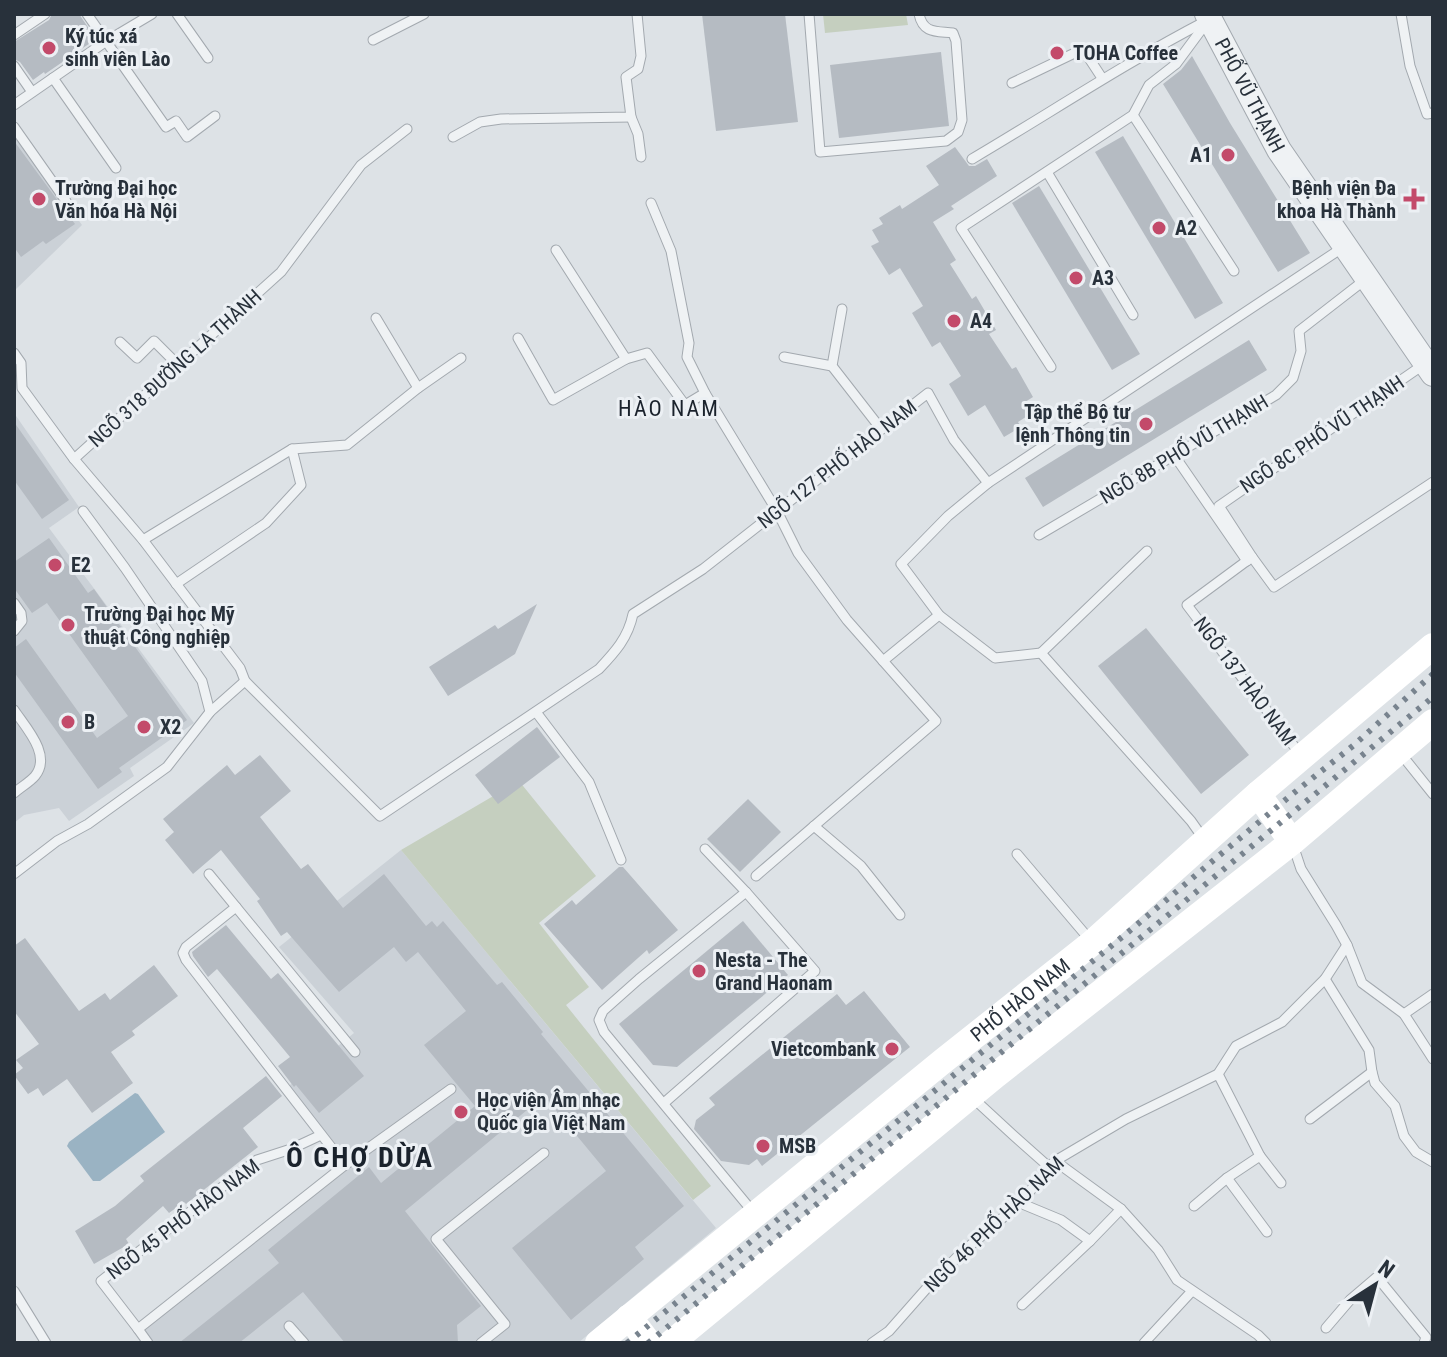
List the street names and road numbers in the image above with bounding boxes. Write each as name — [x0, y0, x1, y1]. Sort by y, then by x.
street label: PHỐ VŨ THẠNH — [1210, 34, 1290, 157]
street label: NGÕ 318 ĐƯỜNG LA THÀNH — [84, 284, 266, 452]
street label: NGÕ 8C PHỐ VŨ THẠNH — [1235, 369, 1409, 498]
street label: NGÕ 8B PHỐ VŨ THẠNH — [1095, 388, 1273, 509]
street label: NGÕ 127 PHỐ HÀO NAM — [752, 394, 921, 533]
street label: NGÕ 137 HÀO NAM — [1189, 612, 1301, 750]
street label: PHỐ HÀO NAM — [966, 953, 1075, 1047]
street label: NGÕ 46 PHỐ HÀO NAM — [918, 1150, 1069, 1297]
street label: NGÕ 45 PHỐ HÀO NAM — [101, 1153, 264, 1284]

